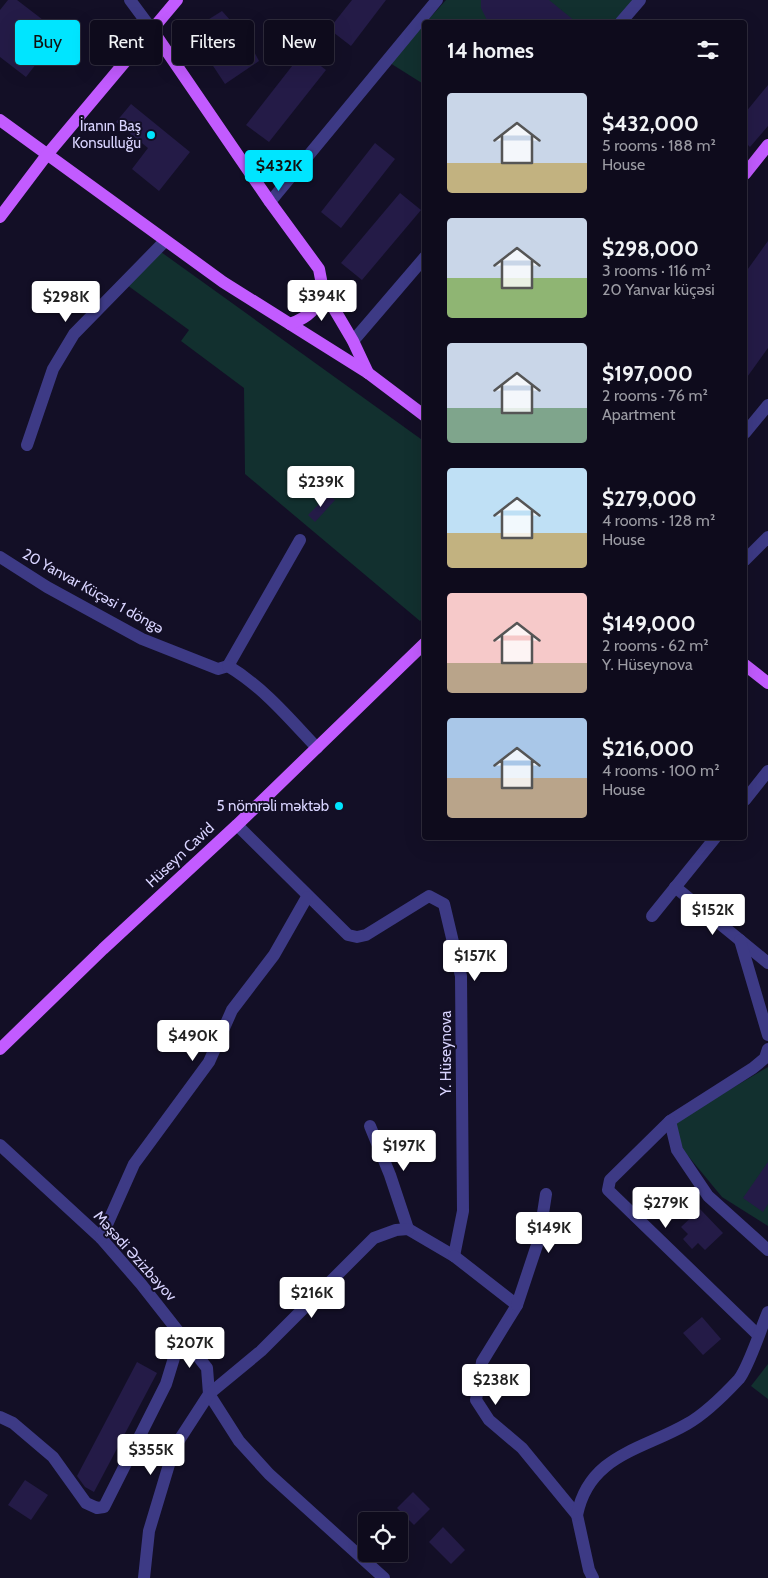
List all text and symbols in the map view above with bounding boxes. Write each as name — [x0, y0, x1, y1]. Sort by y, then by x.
chip: Buy — [15, 20, 80, 65]
chip: Rent — [90, 20, 162, 65]
chip: Filters — [172, 20, 254, 65]
chip: New — [264, 20, 334, 65]
icon: filters — [694, 36, 722, 64]
text: 14 homes — [447, 38, 534, 63]
text: $432,000 — [602, 111, 699, 136]
icon: home — [487, 113, 547, 173]
place label: İranın Baş Konsulluğu — [72, 116, 141, 152]
marker: İranın Baş Konsulluğu — [145, 129, 157, 141]
text: 5 rooms · 188 m² — [602, 136, 716, 155]
pin: $432K — [244, 150, 314, 192]
text: House — [602, 155, 645, 174]
text: $432K — [256, 156, 302, 175]
text: $298,000 — [602, 236, 699, 261]
icon: home — [487, 238, 547, 298]
text: 3 rooms · 116 m² — [602, 261, 711, 280]
pin: $298K — [31, 280, 101, 323]
pin: $394K — [287, 280, 357, 322]
text: 20 Yanvar küçəsi — [602, 280, 715, 299]
text: $394K — [299, 286, 345, 305]
text: $298K — [43, 287, 89, 306]
text: $197,000 — [602, 361, 693, 386]
icon: home — [487, 363, 547, 423]
text: 2 rooms · 76 m² — [602, 386, 708, 405]
text: Apartment — [602, 405, 675, 424]
pin: $239K — [286, 466, 356, 508]
text: $239K — [298, 472, 344, 491]
text: $279,000 — [602, 486, 697, 511]
icon: home — [487, 488, 547, 548]
text: 4 rooms · 128 m² — [602, 511, 715, 530]
text: House — [602, 530, 645, 549]
street label: 20 Yanvar Küçəsi 1 döngə — [19, 545, 167, 638]
text: $149,000 — [602, 611, 696, 636]
icon: home — [487, 613, 547, 673]
text: 2 rooms · 62 m² — [602, 636, 709, 655]
text: Y. Hüseynova — [602, 655, 693, 674]
text: $216,000 — [602, 736, 694, 761]
icon: home — [487, 738, 547, 798]
text: 4 rooms · 100 m² — [602, 761, 719, 780]
text: House — [602, 780, 645, 799]
place label: 5 nömrəli məktəb — [217, 797, 329, 815]
marker: 5 nömrəli məktəb — [333, 800, 345, 812]
street label: Hüseyn Cavid — [142, 819, 218, 891]
pin: $152K — [678, 894, 748, 936]
text: $152K — [692, 900, 734, 919]
pin: $157K — [440, 940, 510, 982]
text: $157K — [454, 946, 496, 965]
street label: Y. Hüseynova — [437, 1010, 455, 1097]
pin: $490K — [158, 1020, 228, 1062]
text: $490K — [168, 1026, 218, 1045]
pin: $197K — [369, 1130, 439, 1172]
text: $197K — [383, 1136, 425, 1155]
pin: $279K — [631, 1186, 701, 1229]
text: $279K — [644, 1193, 688, 1212]
street label: Məşədi Əzizbəyov — [90, 1207, 181, 1305]
pin: $149K — [514, 1212, 584, 1254]
text: $149K — [527, 1218, 571, 1237]
pin: $216K — [277, 1276, 347, 1319]
text: $216K — [291, 1283, 333, 1302]
pin: $207K — [155, 1326, 225, 1369]
text: $207K — [166, 1333, 214, 1352]
pin: $238K — [461, 1364, 531, 1406]
text: $238K — [473, 1370, 519, 1389]
pin: $355K — [116, 1434, 186, 1476]
text: $355K — [128, 1440, 174, 1459]
map controls — [358, 1512, 408, 1562]
button: locate — [358, 1512, 408, 1562]

